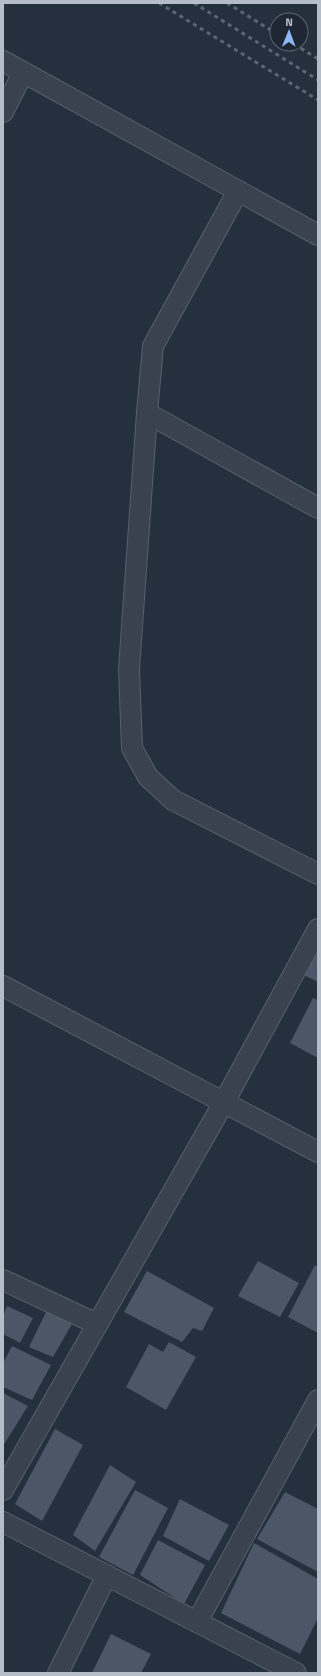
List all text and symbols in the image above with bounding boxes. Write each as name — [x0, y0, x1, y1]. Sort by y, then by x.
north arrow — [269, 12, 309, 52]
text: N — [285, 14, 293, 30]

